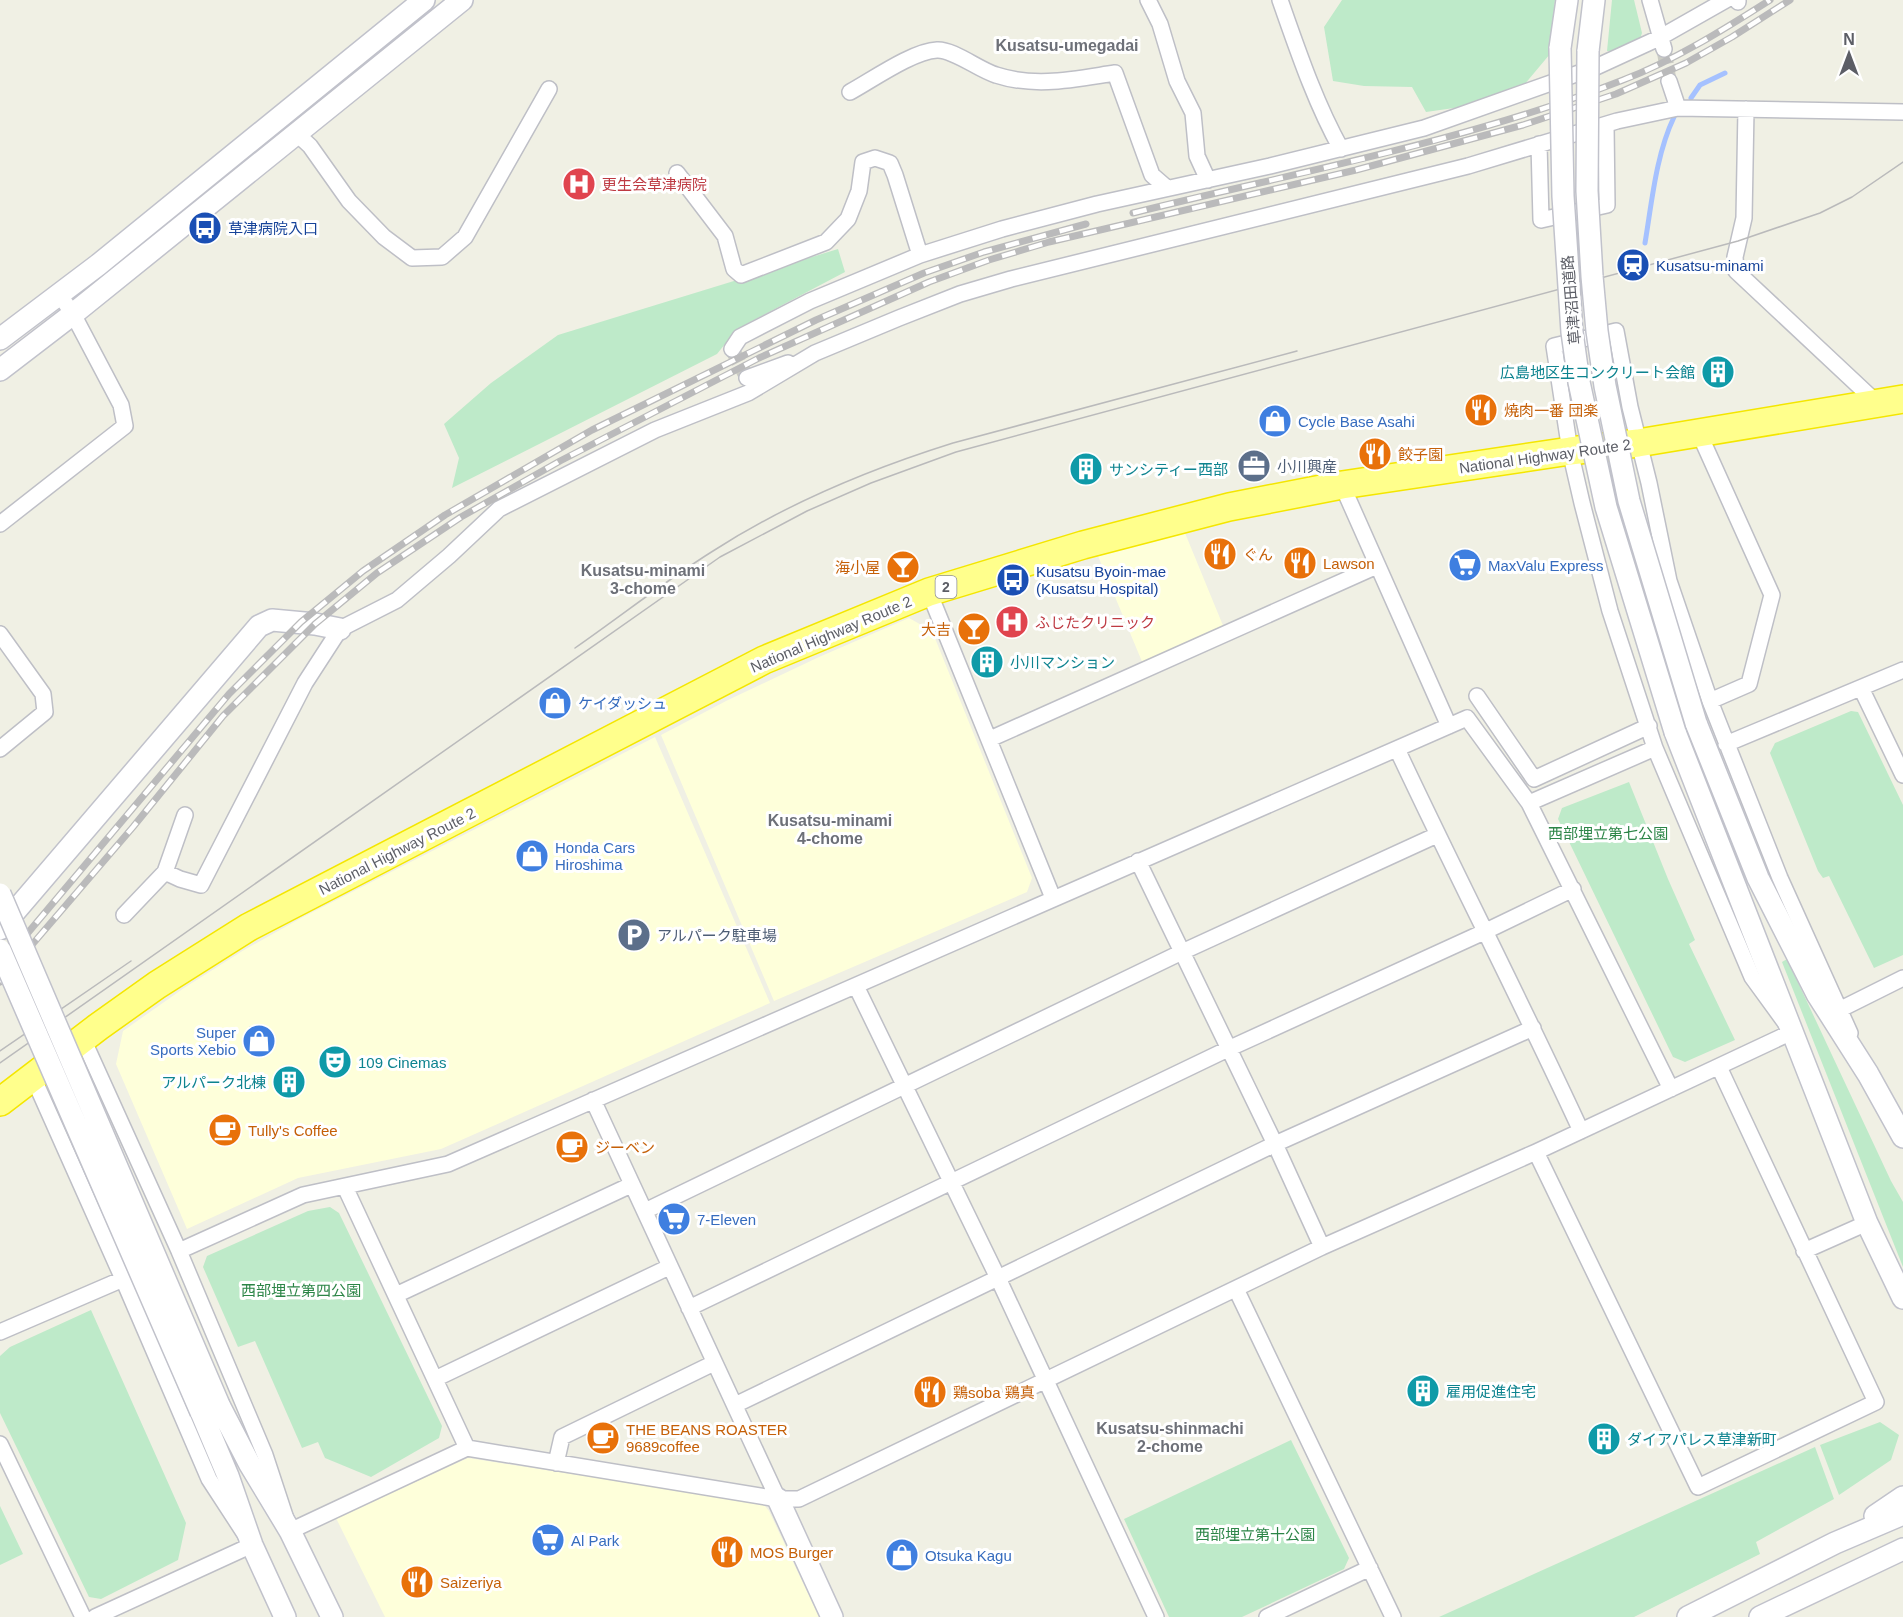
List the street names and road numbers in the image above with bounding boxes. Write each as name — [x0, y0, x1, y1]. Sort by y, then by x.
street label: 草津沼田道路 — [1559, 254, 1583, 346]
street label: National Highway Route 2 — [1458, 436, 1632, 476]
road number: 2 — [936, 576, 956, 598]
street label: National Highway Route 2 — [748, 592, 914, 676]
street label: National Highway Route 2 — [316, 804, 478, 898]

